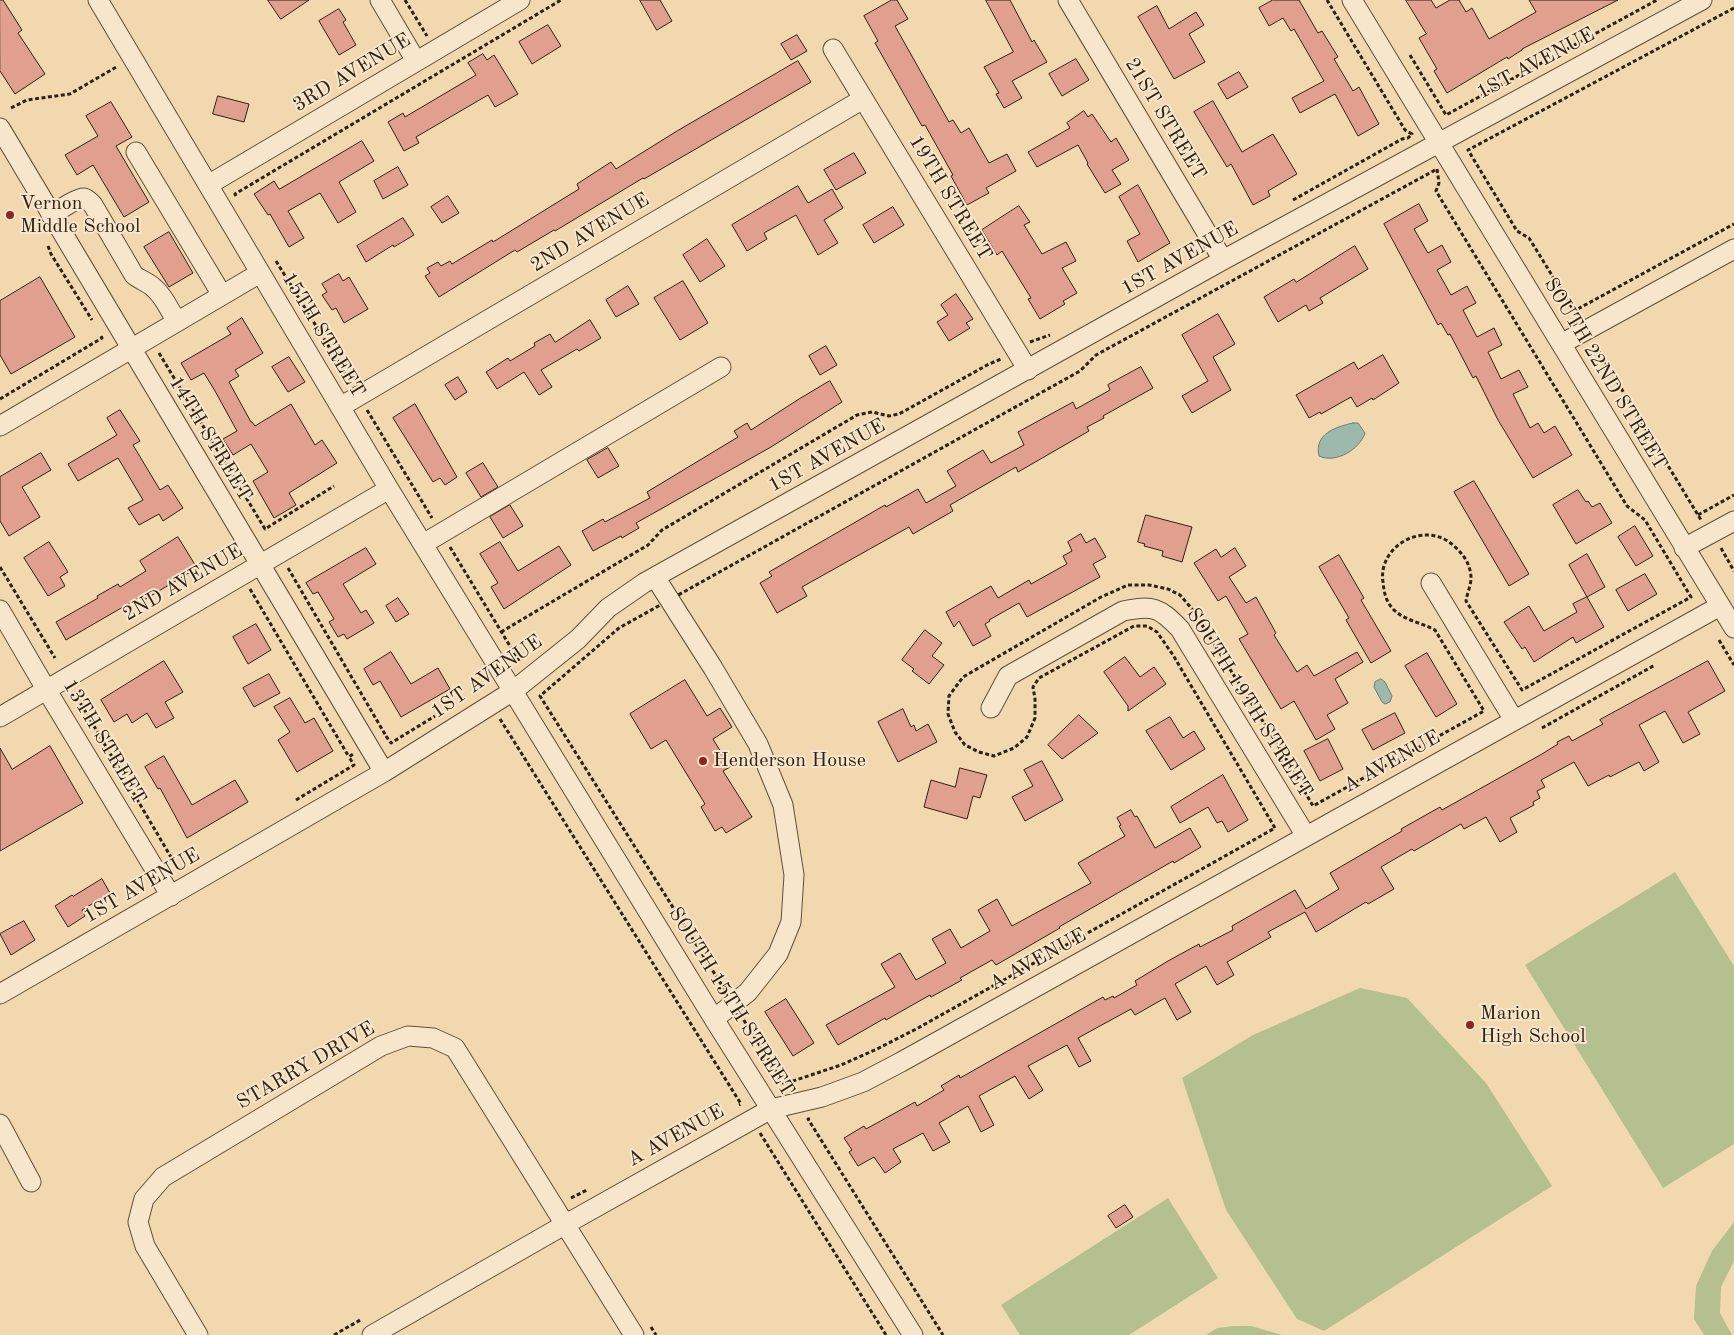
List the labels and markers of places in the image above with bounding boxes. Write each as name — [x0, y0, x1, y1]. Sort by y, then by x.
place label: Vernon Middle School — [20, 192, 140, 239]
marker: Vernon Middle School — [4, 209, 16, 221]
place label: Henderson House — [713, 749, 866, 773]
marker: Henderson House — [697, 755, 709, 767]
place label: Marion High School — [1480, 1002, 1586, 1049]
marker: Marion High School — [1464, 1019, 1476, 1031]

